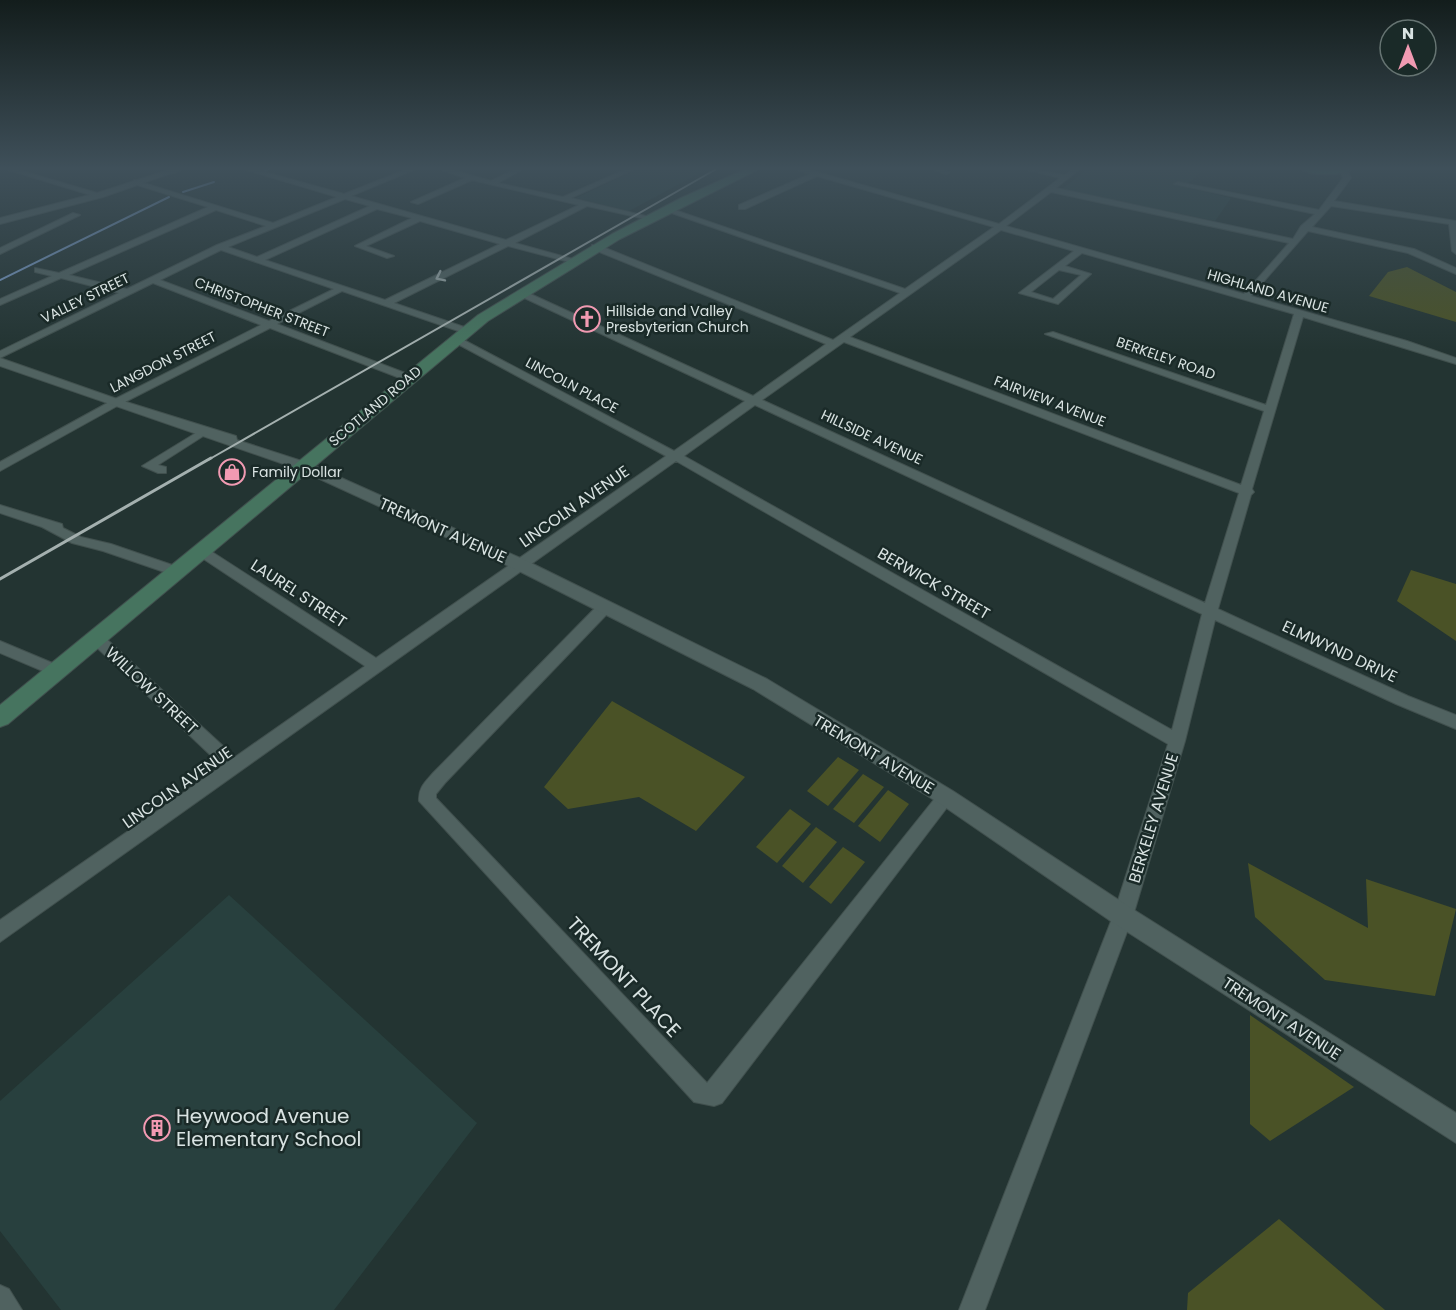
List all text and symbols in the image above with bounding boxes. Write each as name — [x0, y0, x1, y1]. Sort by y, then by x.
north arrow — [1378, 18, 1438, 78]
text: N — [1402, 22, 1414, 45]
street label: HIGHLAND AVENUE — [1205, 264, 1331, 318]
street label: VALLEY STREET — [37, 268, 133, 328]
one-way arrow — [436, 270, 446, 281]
street label: CHRISTOPHER STREET — [192, 272, 333, 342]
place label: Hillside and Valley Presbyterian Church — [606, 301, 749, 337]
church icon: Hillside and Valley Presbyterian Church — [572, 304, 602, 334]
street label: LANGDON STREET — [106, 326, 220, 397]
street label: BERKELEY ROAD — [1114, 332, 1218, 384]
street label: LINCOLN PLACE — [522, 352, 622, 418]
street label: SCOTLAND ROAD — [324, 361, 426, 451]
street label: FAIRVIEW AVENUE — [991, 370, 1109, 432]
street label: HILLSIDE AVENUE — [818, 405, 926, 469]
shop icon: Family Dollar — [217, 457, 247, 487]
street label: LINCOLN AVENUE — [515, 460, 634, 553]
place label: Family Dollar — [252, 462, 342, 482]
street label: TREMONT AVENUE — [375, 492, 510, 569]
street label: BERWICK STREET — [873, 542, 995, 625]
street label: LAUREL STREET — [246, 554, 352, 633]
street label: ELMWYND DRIVE — [1278, 615, 1401, 688]
street label: WILLOW STREET — [100, 641, 203, 739]
street label: TREMONT AVENUE — [809, 709, 938, 800]
street label: LINCOLN AVENUE — [118, 741, 237, 834]
street label: BERKELEY AVENUE — [1123, 751, 1184, 886]
street label: TREMONT PLACE — [561, 910, 687, 1044]
street label: TREMONT AVENUE — [1218, 971, 1346, 1065]
place label: Heywood Avenue Elementary School — [176, 1102, 361, 1153]
building icon: Heywood Avenue Elementary School — [142, 1113, 172, 1143]

